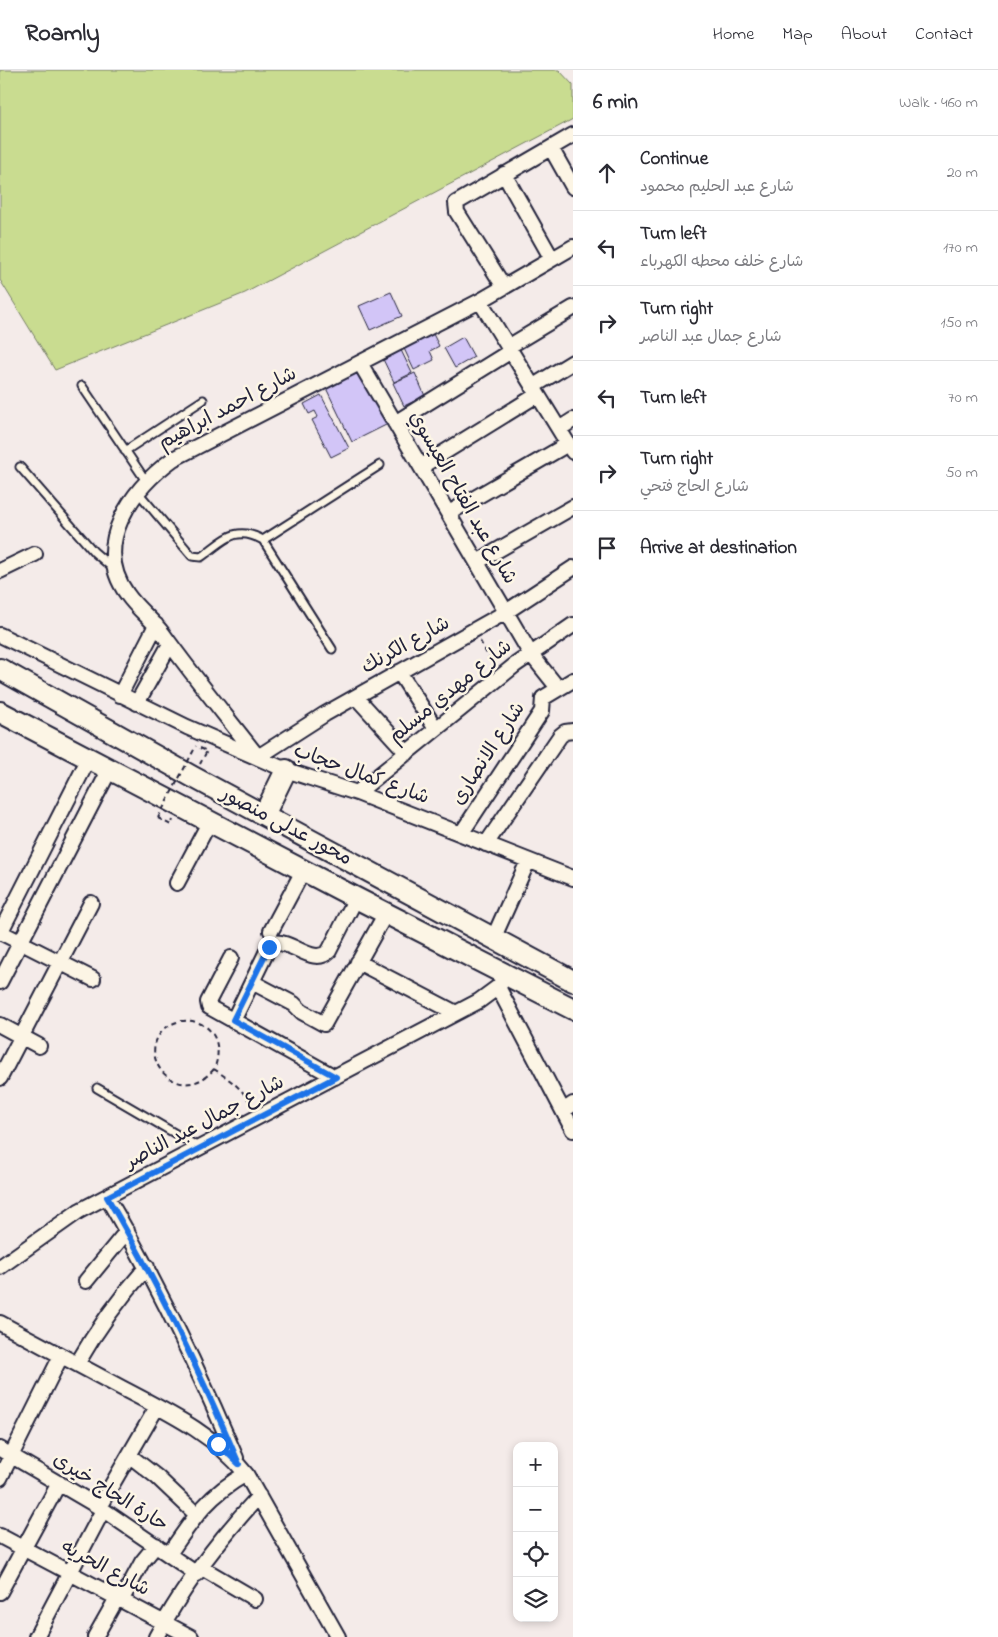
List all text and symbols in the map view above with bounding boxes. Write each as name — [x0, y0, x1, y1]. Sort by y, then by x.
text: Roamly — [25, 17, 100, 52]
text: Home — [713, 22, 754, 48]
text: Map — [782, 22, 813, 48]
text: About — [841, 22, 887, 48]
text: Contact — [915, 22, 973, 48]
text: 6 min — [593, 88, 638, 118]
text: Walk · 460 m — [899, 91, 978, 115]
text: Continue — [640, 146, 708, 173]
icon: ahead — [593, 159, 621, 187]
text: 20 m — [947, 161, 978, 185]
text: شارع عبد الحليم محمود — [640, 175, 794, 199]
text: Turn left — [640, 221, 707, 248]
icon: left — [593, 234, 621, 262]
text: 170 m — [943, 236, 978, 260]
text: شارع خلف محطه الكهرباء — [640, 250, 803, 274]
text: Turn right — [640, 296, 713, 323]
icon: right — [593, 309, 621, 337]
text: 150 m — [940, 311, 978, 335]
text: شارع جمال عبد الناصر — [640, 325, 782, 349]
street label: شارع احمد ابراهيم — [154, 360, 302, 458]
icon: left — [593, 384, 621, 412]
text: Turn left — [640, 385, 707, 412]
text: 70 m — [948, 386, 978, 410]
street label: شارع عبد الفتاح العيسوي — [400, 406, 524, 590]
text: Turn right — [640, 446, 713, 473]
icon: right — [593, 459, 621, 487]
text: 50 m — [946, 461, 978, 485]
text: شارع الحاج فتحي — [640, 475, 749, 499]
icon: arrive — [593, 534, 621, 562]
text: Arrive at destination — [640, 535, 797, 562]
street label: شارع الكرنك — [356, 610, 456, 682]
street label: شارع مهدي مسلم — [383, 633, 519, 751]
street label: شارع الانصارى — [445, 697, 533, 811]
street label: شارع كمال حجاب — [289, 737, 433, 813]
street label: محور عدلى منصور — [213, 779, 357, 874]
route end — [258, 936, 281, 959]
street label: شارع جمال عبد الناصر — [118, 1069, 290, 1178]
route start — [207, 1433, 230, 1456]
map controls — [513, 1442, 558, 1622]
button: + — [513, 1442, 558, 1487]
street label: حارة الحاج خيرى — [47, 1446, 173, 1540]
button: − — [513, 1487, 558, 1532]
button: locate — [513, 1532, 558, 1577]
street label: شارع الحريه — [55, 1533, 155, 1605]
button: layers — [513, 1577, 558, 1622]

